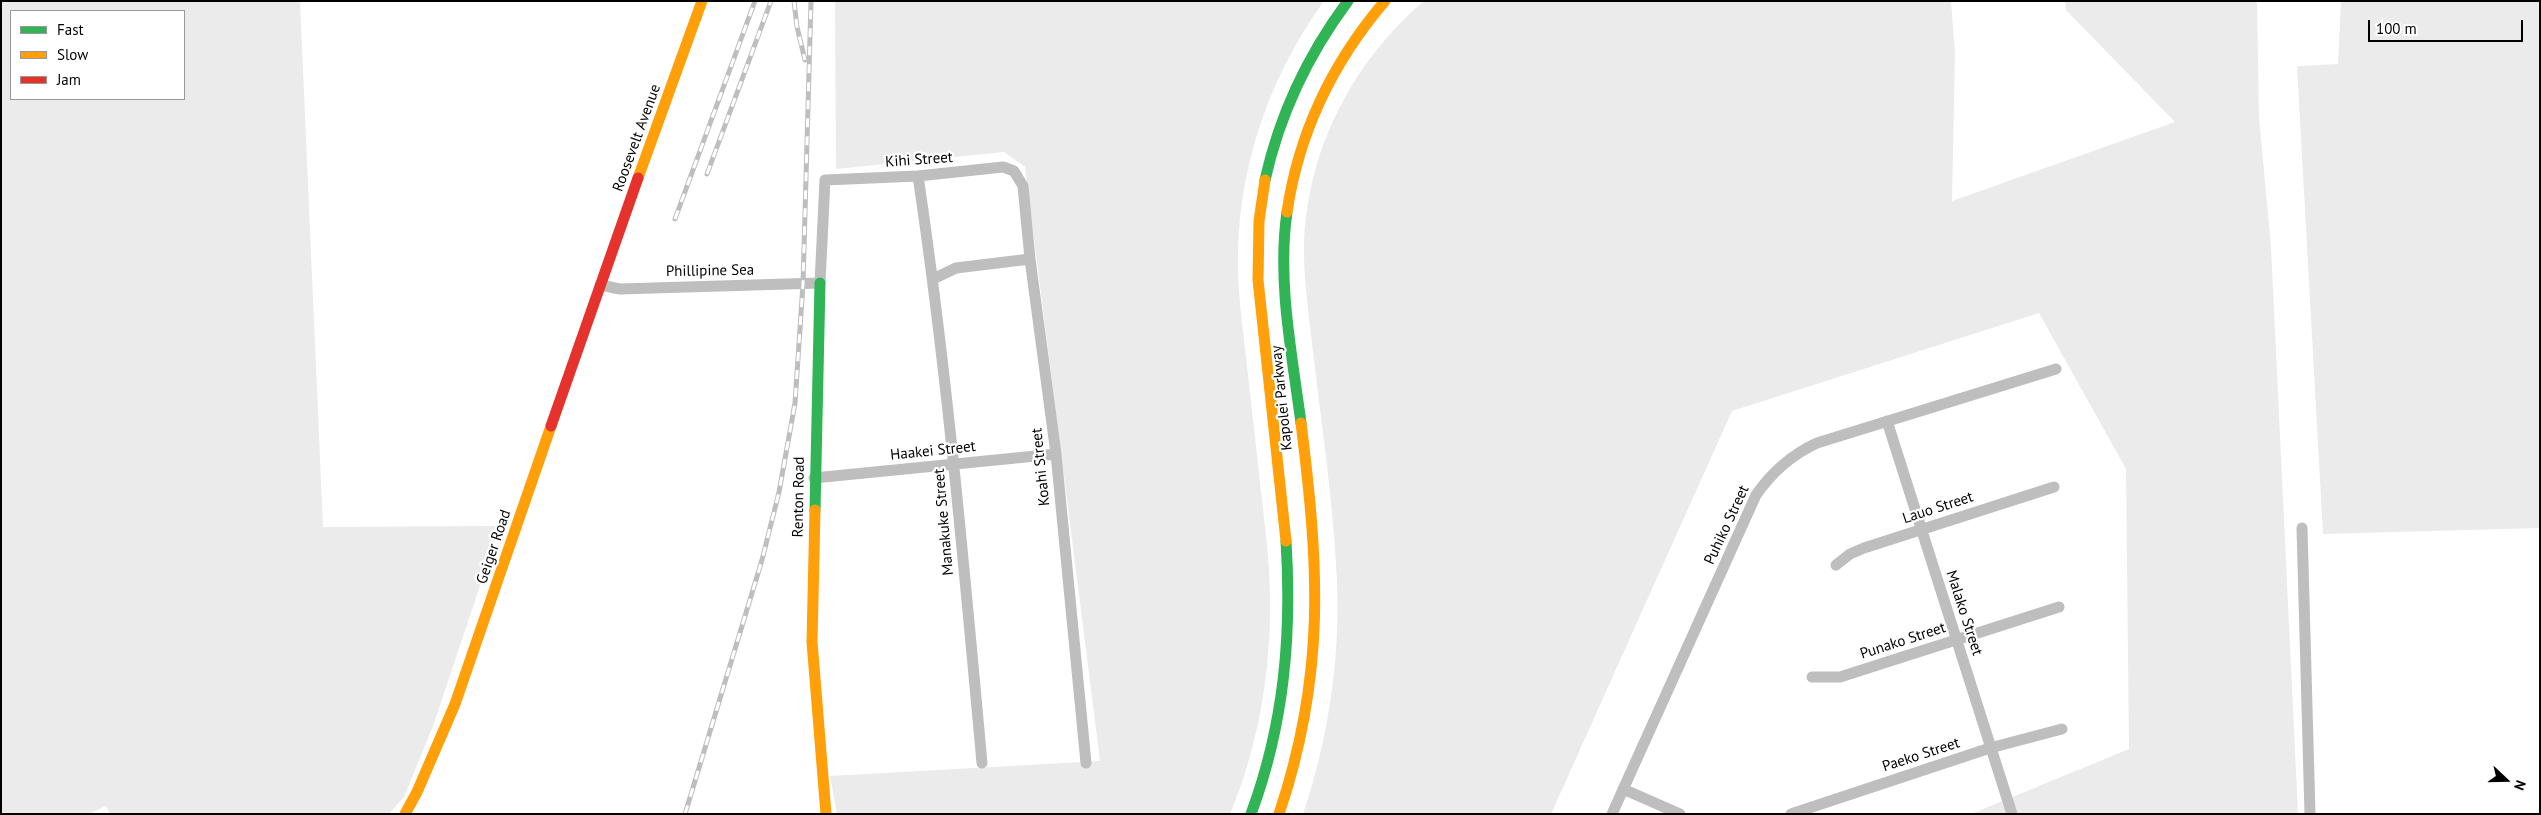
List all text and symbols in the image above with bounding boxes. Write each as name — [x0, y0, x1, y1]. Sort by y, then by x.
legend — [10, 10, 185, 100]
scale bar — [2371, 10, 2526, 42]
text: 100 m — [2376, 19, 2417, 38]
text: Fast — [57, 20, 84, 39]
text: Slow — [57, 45, 88, 64]
text: Jam — [57, 70, 81, 89]
street label: Roosevelt Avenue — [609, 82, 665, 194]
street label: Kihi Street — [885, 149, 953, 171]
street label: Phillipine Sea — [666, 261, 754, 281]
street label: Kapolei Parkway — [1268, 345, 1296, 451]
street label: Koahi Street — [1028, 427, 1054, 507]
street label: Haakei Street — [889, 438, 977, 464]
street label: Renton Road — [789, 456, 809, 538]
street label: Manakuke Street — [930, 468, 958, 576]
street label: Puhiko Street — [1701, 482, 1753, 568]
street label: Lauo Street — [1900, 488, 1976, 528]
street label: Geiger Road — [473, 507, 515, 587]
street label: Malako Street — [1942, 568, 1986, 658]
street label: Punako Street — [1858, 619, 1948, 663]
street label: Paeko Street — [1880, 734, 1962, 776]
north arrow — [2481, 755, 2531, 805]
text: N — [2510, 778, 2530, 793]

